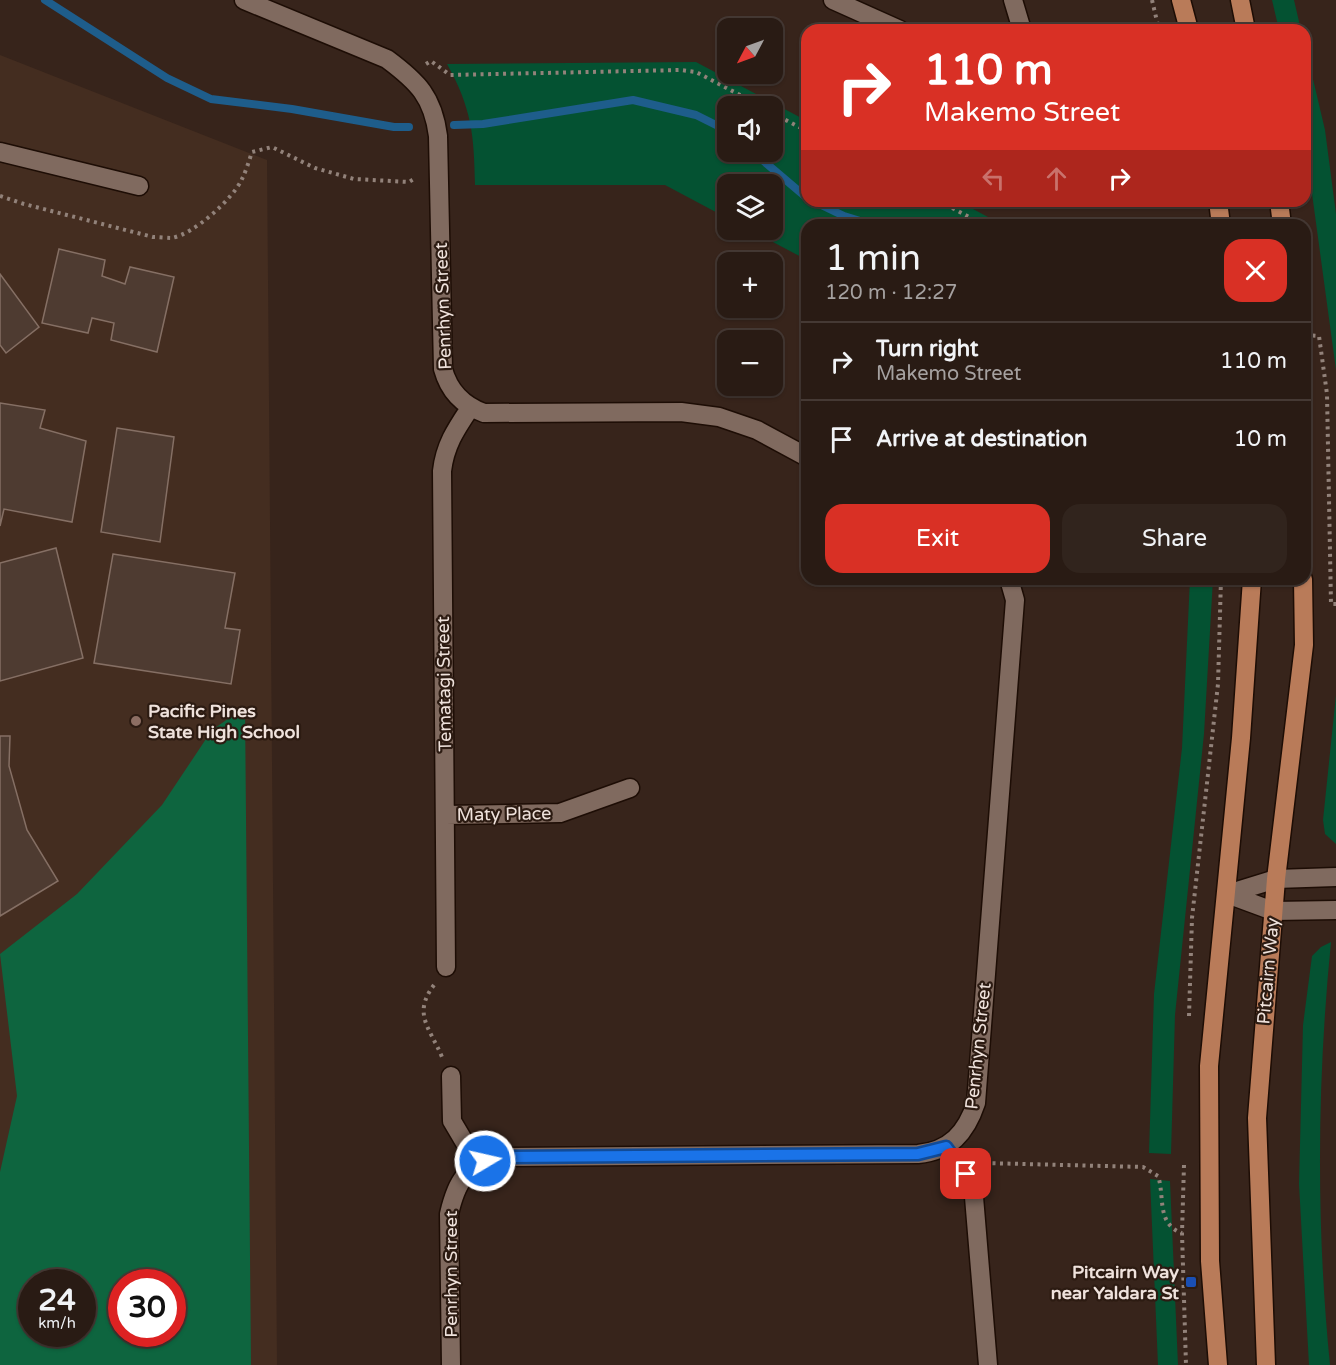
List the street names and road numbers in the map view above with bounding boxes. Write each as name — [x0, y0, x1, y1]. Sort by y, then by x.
street label: Penrhyn Street — [430, 242, 456, 370]
street label: Tematagi Street — [432, 616, 456, 752]
street label: Maty Place — [456, 802, 552, 826]
street label: Pitcairn Way — [1252, 916, 1284, 1025]
street label: Penrhyn Street — [960, 981, 996, 1111]
street label: Penrhyn Street — [440, 1210, 462, 1338]

